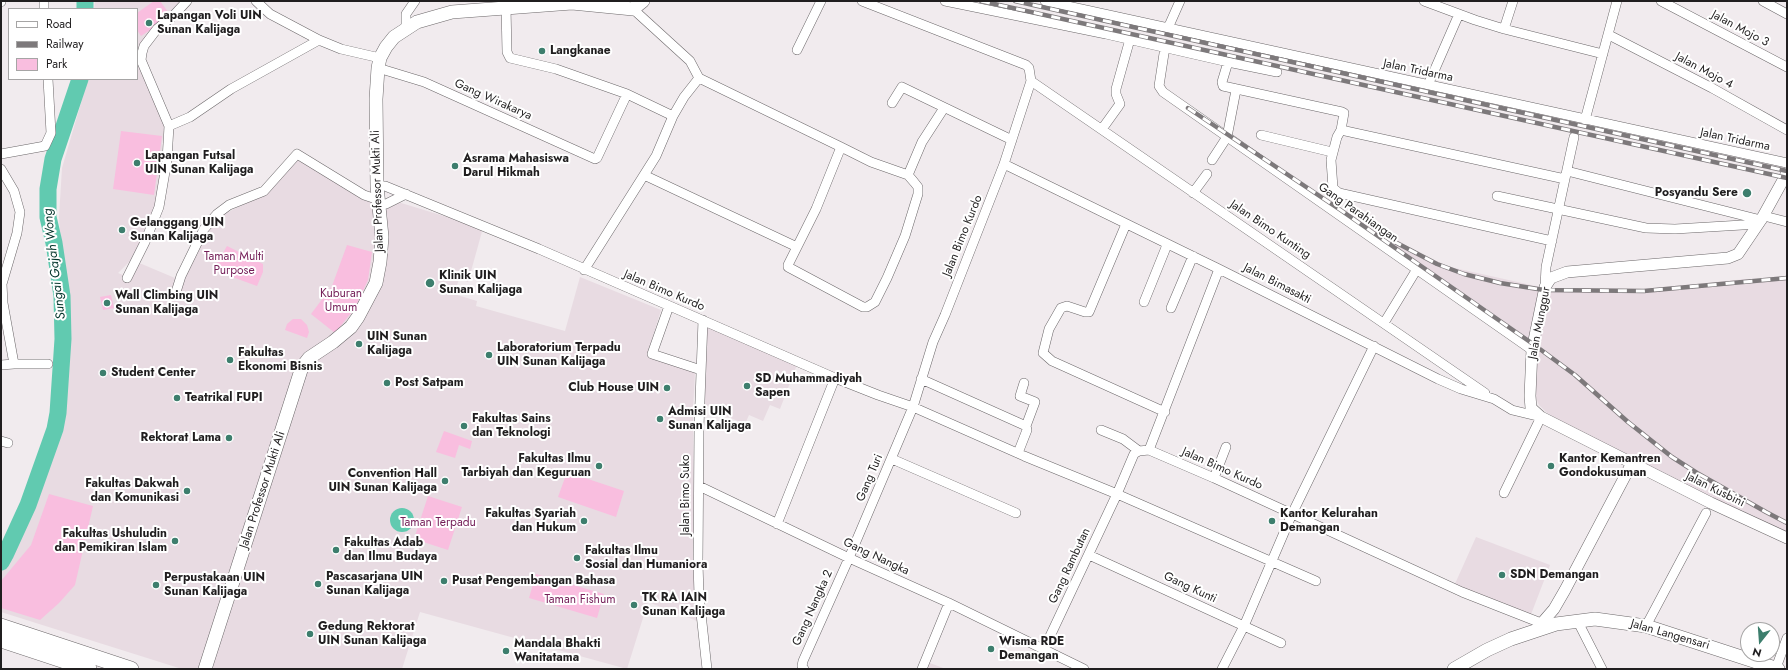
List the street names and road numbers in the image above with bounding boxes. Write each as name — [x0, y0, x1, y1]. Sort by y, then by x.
street label: Jalan Mojo 3 — [1709, 8, 1771, 50]
street label: Jalan Mojo 4 — [1673, 50, 1735, 92]
street label: Jalan Tridarma — [1382, 57, 1454, 85]
street label: Gang Wirakarya — [452, 76, 534, 124]
street label: Jalan Tridarma — [1699, 126, 1771, 154]
street label: Jalan Professor Mukti Ali — [369, 130, 387, 252]
street label: Gang Parahiangan — [1315, 180, 1401, 246]
street label: Jalan Bimo Kurdo — [940, 193, 986, 279]
street label: Jalan Bimo Kunting — [1227, 198, 1313, 262]
street label: Jalan Bimasakti — [1241, 261, 1313, 307]
street label: Jalan Bimo Kurdo — [621, 267, 707, 315]
street label: Jalan Munggur — [1526, 286, 1554, 360]
street label: Jalan Professor Mukti Ali — [237, 430, 289, 550]
street label: Jalan Bimo Kurdo — [1179, 445, 1265, 493]
street label: Gang Turi — [854, 452, 886, 504]
street label: Jalan Bimo Suko — [679, 455, 693, 535]
street label: Jalan Kusbini — [1683, 469, 1747, 511]
street label: Gang Rambutan — [1046, 526, 1094, 606]
street label: Gang Nangka — [841, 535, 911, 579]
street label: Gang Nangka 2 — [790, 568, 836, 648]
street label: Gang Kunti — [1161, 569, 1219, 607]
street label: Jalan Langensari — [1629, 617, 1711, 653]

